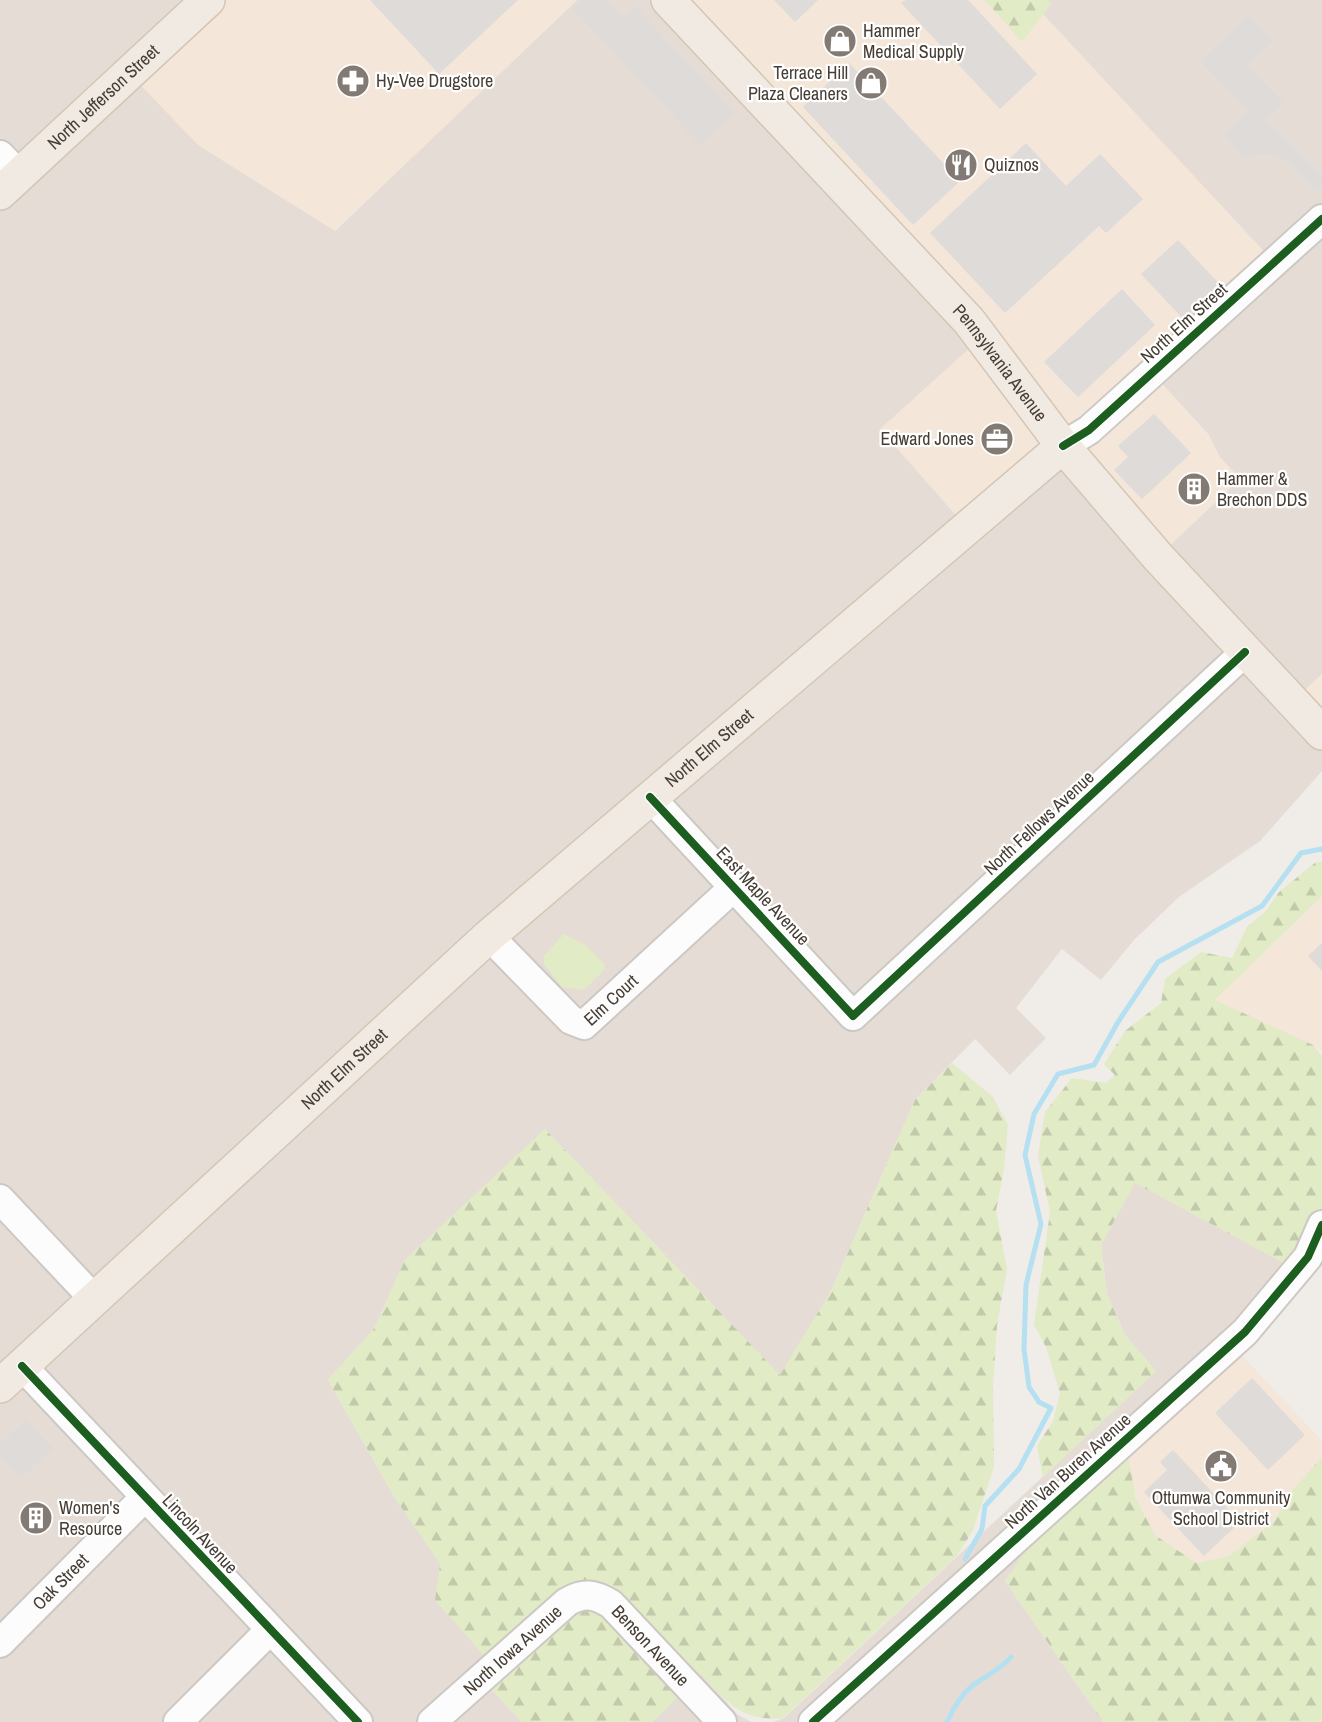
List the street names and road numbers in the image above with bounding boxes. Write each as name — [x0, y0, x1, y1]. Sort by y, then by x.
street label: North Jefferson Street — [42, 38, 164, 155]
street label: North Elm Street — [1135, 277, 1233, 368]
street label: Pennsylvania Avenue — [947, 298, 1053, 426]
street label: North Elm Street — [659, 703, 758, 793]
street label: North Fellows Avenue — [978, 765, 1099, 880]
street label: East Maple Avenue — [711, 841, 816, 951]
street label: Elm Court — [578, 968, 643, 1031]
street label: North Elm Street — [295, 1023, 393, 1115]
street label: North Van Buren Avenue — [999, 1407, 1136, 1534]
street label: Lincoln Avenue — [157, 1488, 244, 1579]
street label: Oak Street — [26, 1548, 94, 1615]
street label: North Iowa Avenue — [458, 1599, 567, 1701]
street label: Benson Avenue — [606, 1599, 695, 1692]

